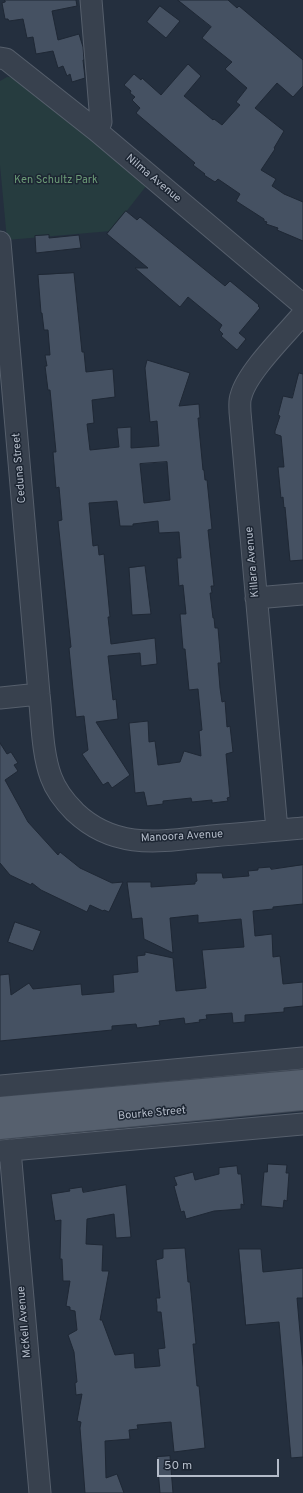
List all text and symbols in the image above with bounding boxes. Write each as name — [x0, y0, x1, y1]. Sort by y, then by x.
street label: Nilma Avenue — [123, 152, 183, 206]
park label: Ken Schultz Park — [14, 174, 98, 188]
street label: Ceduna Street — [10, 432, 30, 504]
street label: Killara Avenue — [243, 526, 263, 598]
street label: Manoora Avenue — [141, 828, 223, 846]
street label: Bourke Street — [117, 1104, 187, 1124]
street label: McKell Avenue — [15, 1285, 35, 1359]
scale bar — [159, 1451, 281, 1477]
text: 50 m — [164, 1458, 192, 1474]

